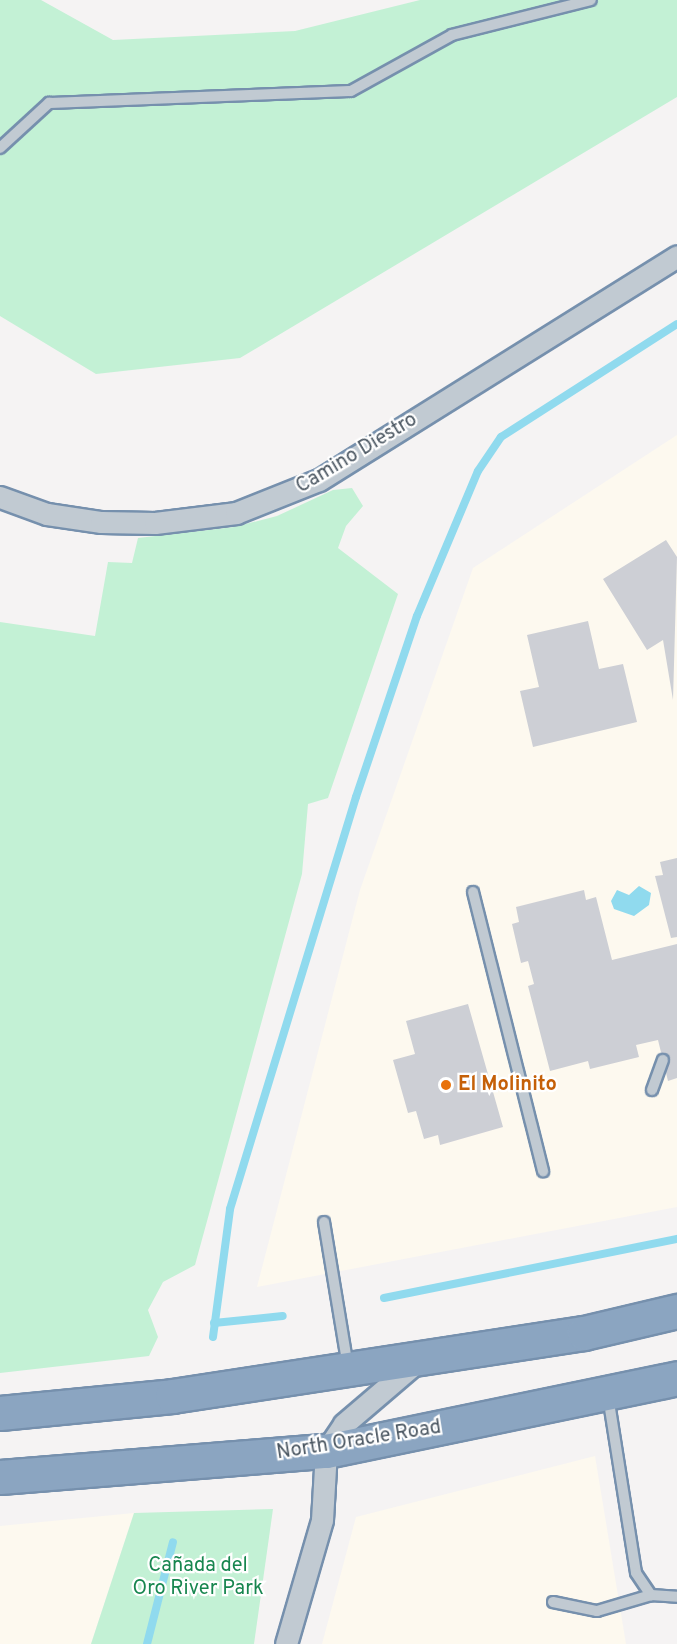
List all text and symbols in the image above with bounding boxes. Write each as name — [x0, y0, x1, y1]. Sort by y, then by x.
street label: Camino Diestro — [292, 408, 422, 500]
place label: El Molinito — [458, 1073, 557, 1097]
marker: El Molinito — [439, 1078, 453, 1092]
street label: North Oracle Road — [275, 1416, 443, 1466]
park label: Cañada del Oro River Park — [132, 1554, 264, 1601]

